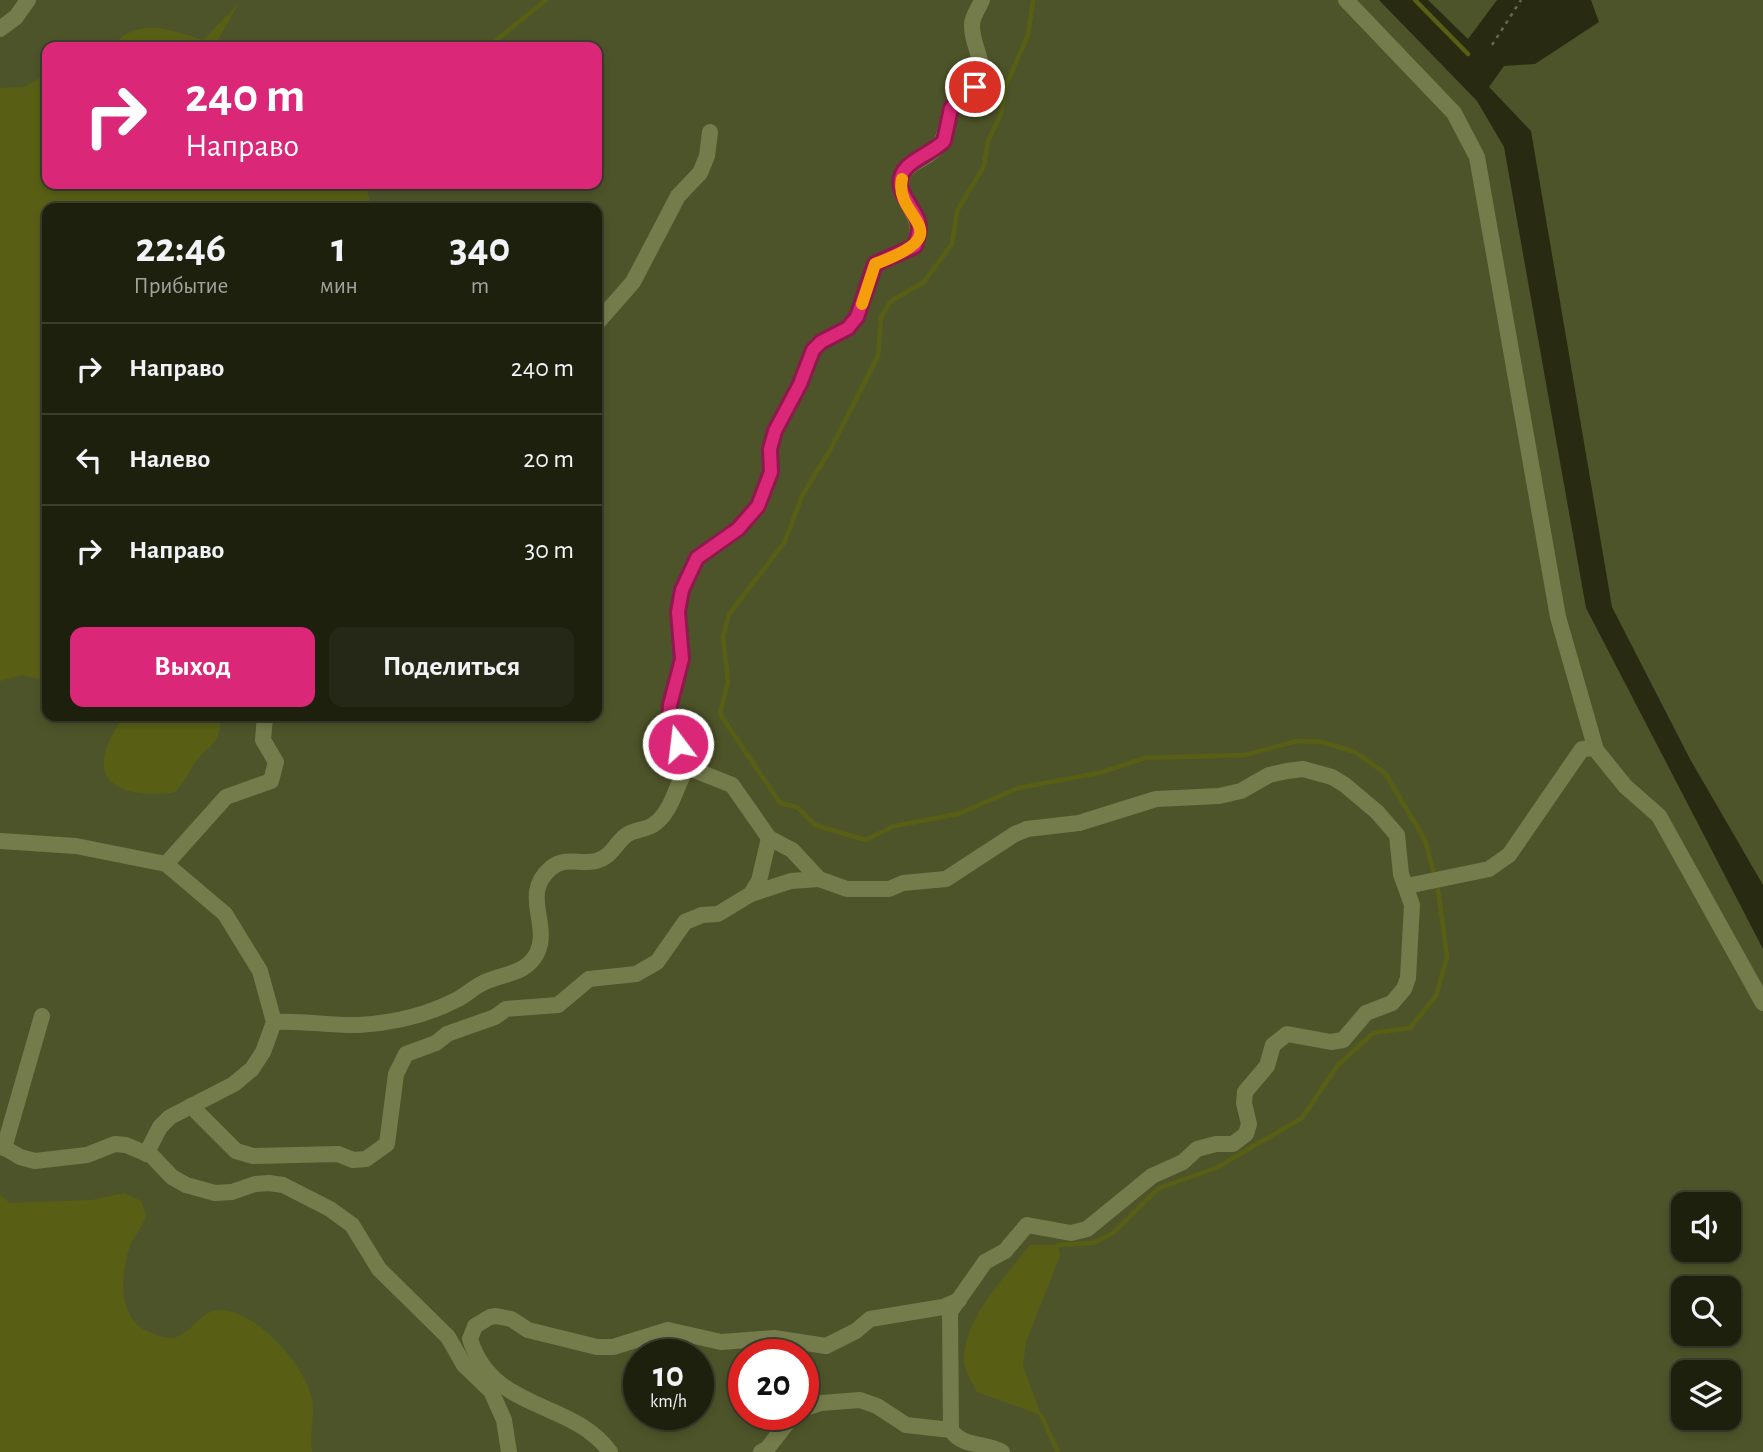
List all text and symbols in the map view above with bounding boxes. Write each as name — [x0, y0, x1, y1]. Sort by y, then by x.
pin — [945, 57, 1005, 117]
icon: arrive — [956, 68, 994, 106]
icon: right — [70, 70, 161, 161]
text: 240 m — [185, 72, 305, 121]
text: Направо — [185, 130, 299, 162]
text: 22:46 — [136, 227, 226, 269]
text: 1 — [331, 227, 346, 269]
text: 340 — [449, 227, 511, 269]
text: Прибытие — [133, 275, 228, 298]
text: мин — [320, 275, 358, 298]
text: m — [471, 275, 489, 298]
icon: right — [70, 350, 108, 388]
text: Направо — [129, 355, 224, 381]
text: 240 m — [511, 355, 574, 381]
icon: left — [70, 441, 108, 479]
text: Налево — [129, 446, 210, 472]
text: 20 m — [523, 446, 574, 472]
icon: right — [70, 532, 108, 570]
text: Направо — [129, 537, 224, 563]
text: 30 m — [524, 537, 574, 563]
button: Выход — [70, 627, 315, 707]
button: Поделиться — [329, 627, 574, 707]
position arrow — [641, 707, 715, 781]
map controls — [1671, 1192, 1741, 1430]
button: sound — [1671, 1192, 1741, 1262]
button: search — [1671, 1276, 1741, 1346]
speed limit sign: 20 — [728, 1339, 819, 1430]
text: 10 — [653, 1358, 684, 1393]
button: layers — [1671, 1360, 1741, 1430]
text: km/h — [650, 1393, 687, 1411]

